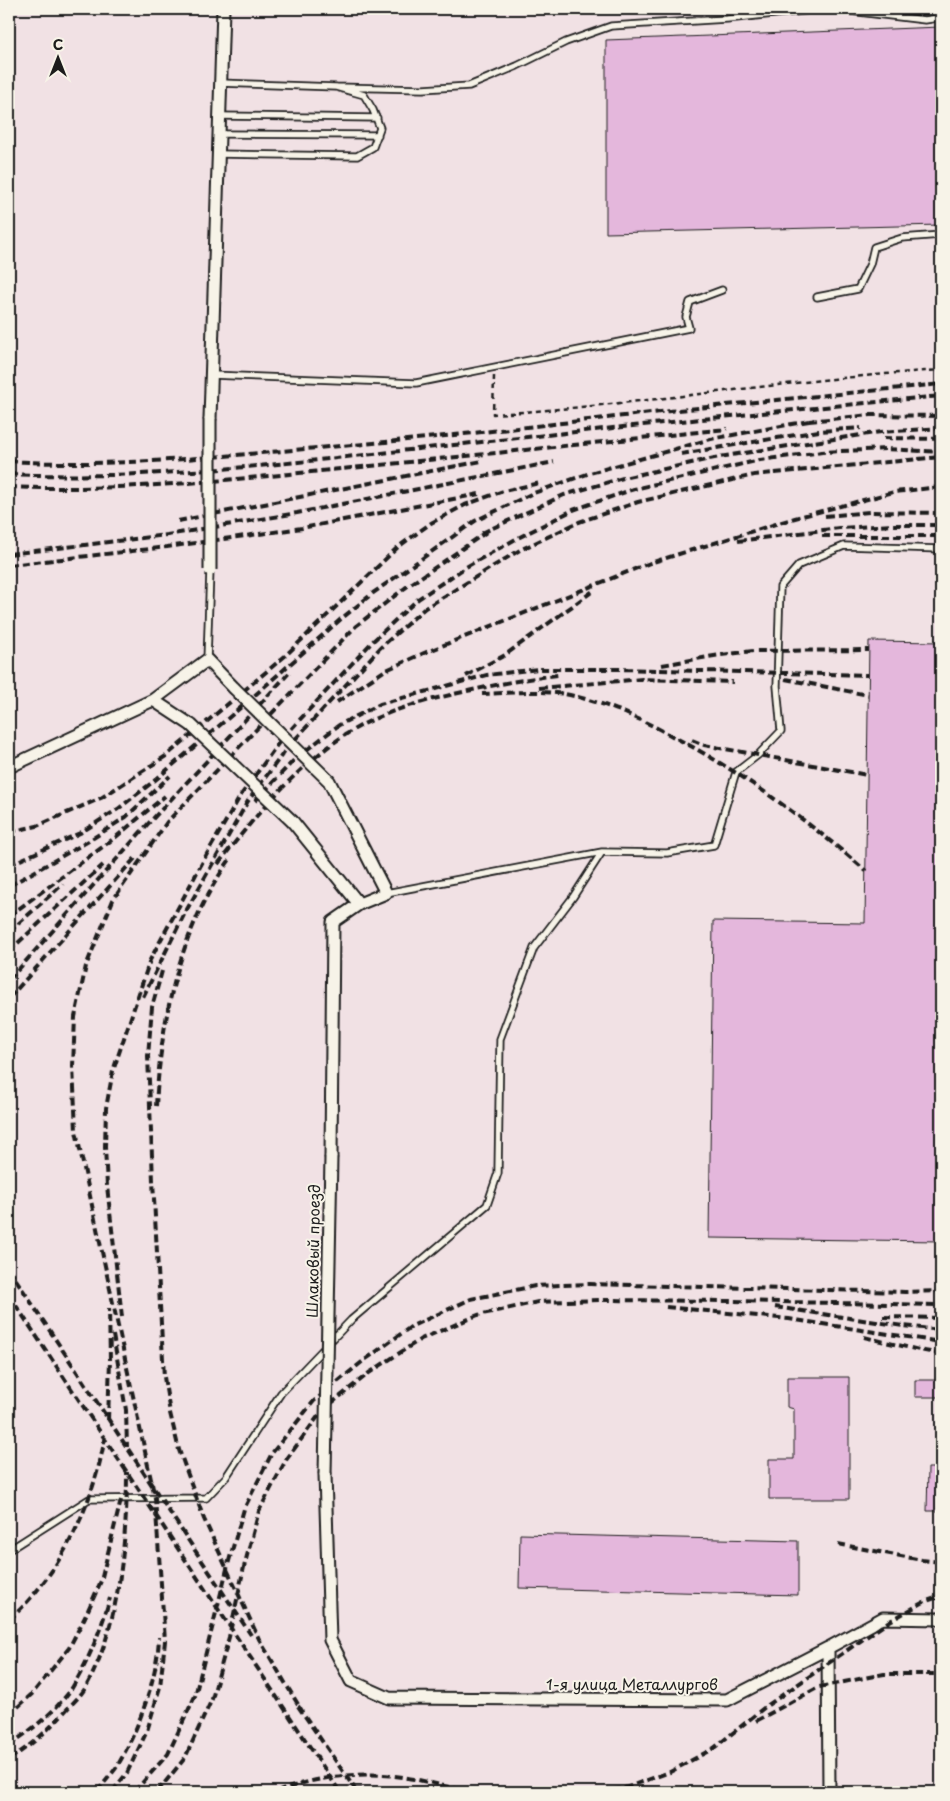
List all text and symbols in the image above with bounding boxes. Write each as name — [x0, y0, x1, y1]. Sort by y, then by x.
north arrow — [32, 32, 82, 82]
text: С — [53, 34, 63, 55]
street label: Шлаковый проезд — [300, 1184, 325, 1318]
street label: 1-я улица Металлургов — [546, 1672, 718, 1695]

